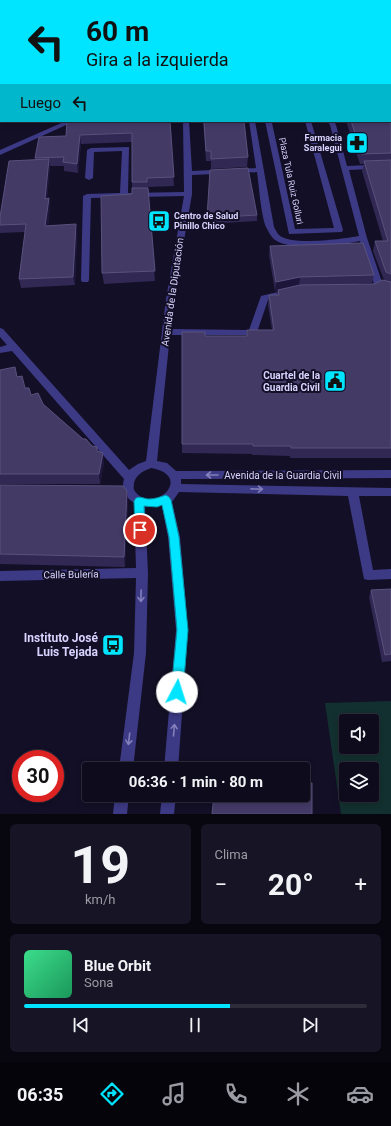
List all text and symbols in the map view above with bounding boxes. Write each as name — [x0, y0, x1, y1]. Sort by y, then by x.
text: 60 m — [86, 15, 149, 48]
icon: left — [20, 16, 72, 68]
text: Gira a la izquierda — [86, 49, 229, 70]
icon: left — [69, 92, 91, 114]
text: Luego — [20, 94, 61, 112]
pharmacy icon: Farmacia Saralegui — [344, 130, 370, 156]
place label: Farmacia Saralegui — [304, 133, 342, 153]
street label: Plaza Tula Ruiz Golluri — [277, 137, 305, 225]
bus stop icon: Centro de Salud Pinillo Chico — [146, 208, 172, 234]
place label: Centro de Salud Pinillo Chico — [174, 211, 238, 231]
street label: Avenida de la Diputación — [159, 237, 186, 347]
public building icon: Cuartel de la Guardia Civil — [322, 368, 348, 394]
place label: Cuartel de la Guardia Civil — [263, 370, 321, 393]
street label: Avenida de la Guardia Civil — [224, 470, 342, 481]
one-way arrow — [206, 471, 219, 479]
one-way arrow — [250, 485, 263, 493]
pin — [123, 513, 157, 547]
icon: arrive — [129, 519, 151, 541]
street label: Calle Bulería — [43, 569, 99, 580]
one-way arrow — [138, 589, 145, 602]
place label: Instituto José Luis Tejada — [24, 631, 99, 659]
bus stop icon: Instituto José Luis Tejada — [100, 632, 126, 658]
position arrow — [156, 671, 198, 713]
map controls — [339, 714, 379, 802]
button: sound — [339, 714, 379, 754]
one-way arrow — [170, 724, 178, 737]
one-way arrow — [126, 732, 133, 745]
speed limit sign: 30 — [12, 750, 64, 802]
button: layers — [339, 762, 379, 802]
text: 06:36 · 1 min · 80 m — [129, 773, 263, 791]
text: 19 — [70, 835, 130, 896]
text: Clima — [215, 847, 248, 862]
text: 20° — [268, 867, 314, 902]
text: − — [215, 872, 227, 897]
text: + — [355, 872, 367, 897]
text: km/h — [85, 892, 116, 907]
text: Blue Orbit — [84, 957, 151, 975]
text: Sona — [84, 975, 113, 990]
icon: previous — [70, 1014, 92, 1036]
icon: pause — [184, 1014, 206, 1036]
icon: next — [299, 1014, 321, 1036]
icon: directions — [98, 1080, 126, 1108]
icon: music — [160, 1080, 188, 1108]
icon: phone — [222, 1080, 250, 1108]
icon: climate — [284, 1080, 312, 1108]
icon: car — [346, 1080, 374, 1108]
text: 06:35 — [17, 1084, 63, 1105]

